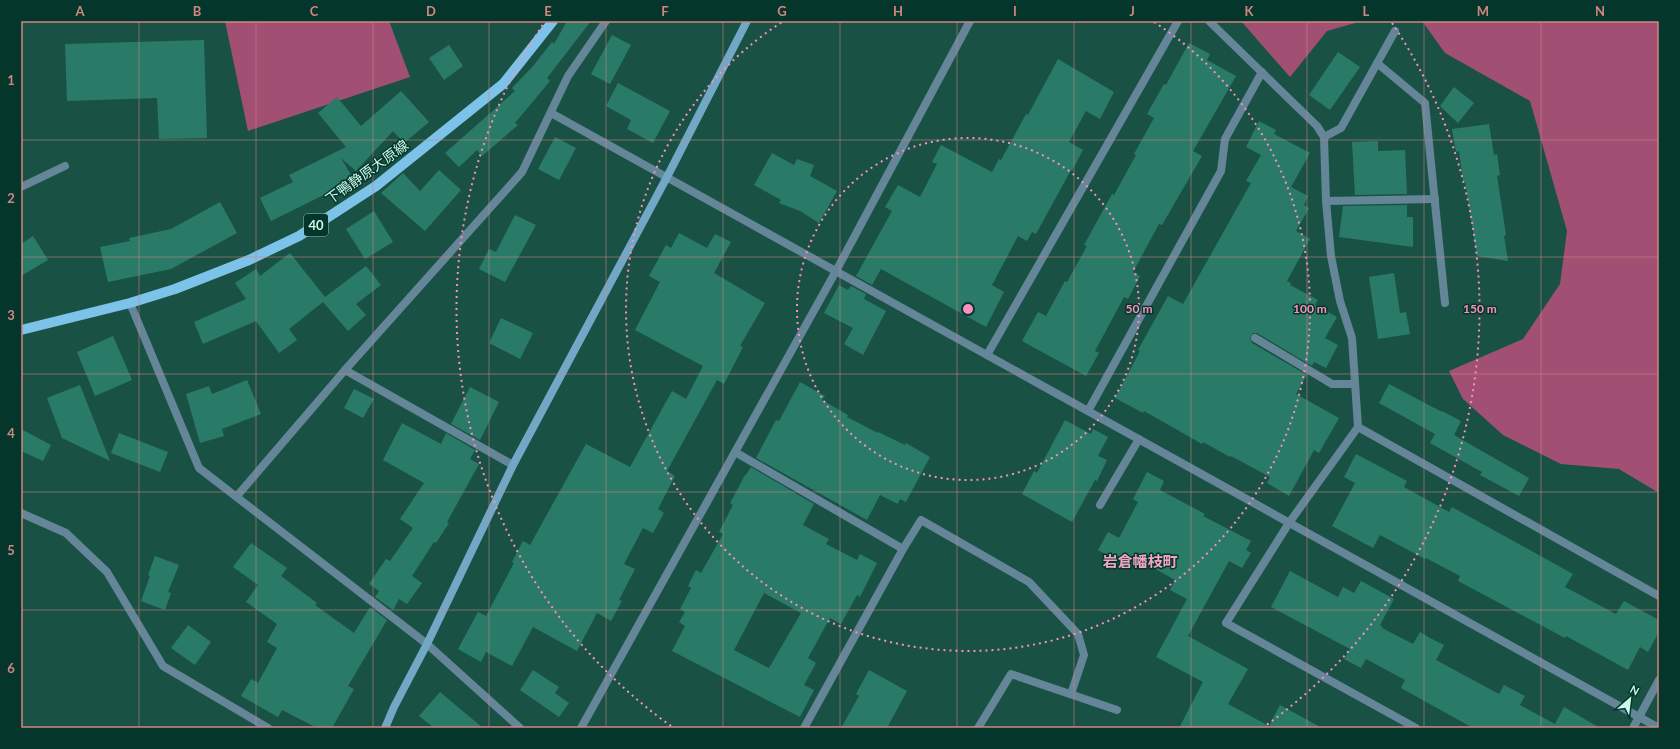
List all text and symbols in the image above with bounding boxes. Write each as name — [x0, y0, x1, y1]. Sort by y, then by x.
text: A — [74, 3, 85, 19]
text: B — [193, 3, 202, 19]
text: C — [310, 3, 319, 19]
text: D — [426, 3, 436, 19]
text: E — [544, 3, 552, 19]
text: F — [661, 3, 669, 19]
text: G — [777, 3, 787, 19]
text: H — [893, 3, 903, 19]
text: I — [1013, 3, 1017, 19]
text: J — [1129, 3, 1135, 19]
text: K — [1245, 3, 1255, 19]
text: L — [1363, 3, 1370, 19]
text: M — [1477, 3, 1489, 19]
text: N — [1595, 3, 1605, 19]
text: 1 — [7, 72, 15, 88]
street label: 下鴨静原大原線 — [322, 136, 411, 207]
text: 2 — [7, 190, 15, 206]
road number: 40 — [304, 214, 328, 236]
text: 50 m — [1126, 301, 1152, 316]
text: 100 m — [1293, 301, 1327, 316]
text: 150 m — [1463, 301, 1497, 316]
centre of rings — [961, 302, 975, 316]
text: 3 — [7, 307, 15, 323]
text: 4 — [7, 425, 15, 441]
text: 5 — [7, 542, 15, 558]
district label: 岩倉幡枝町 — [1102, 552, 1178, 570]
text: 6 — [7, 660, 15, 676]
north arrow — [1610, 679, 1650, 719]
text: N — [1628, 682, 1642, 697]

